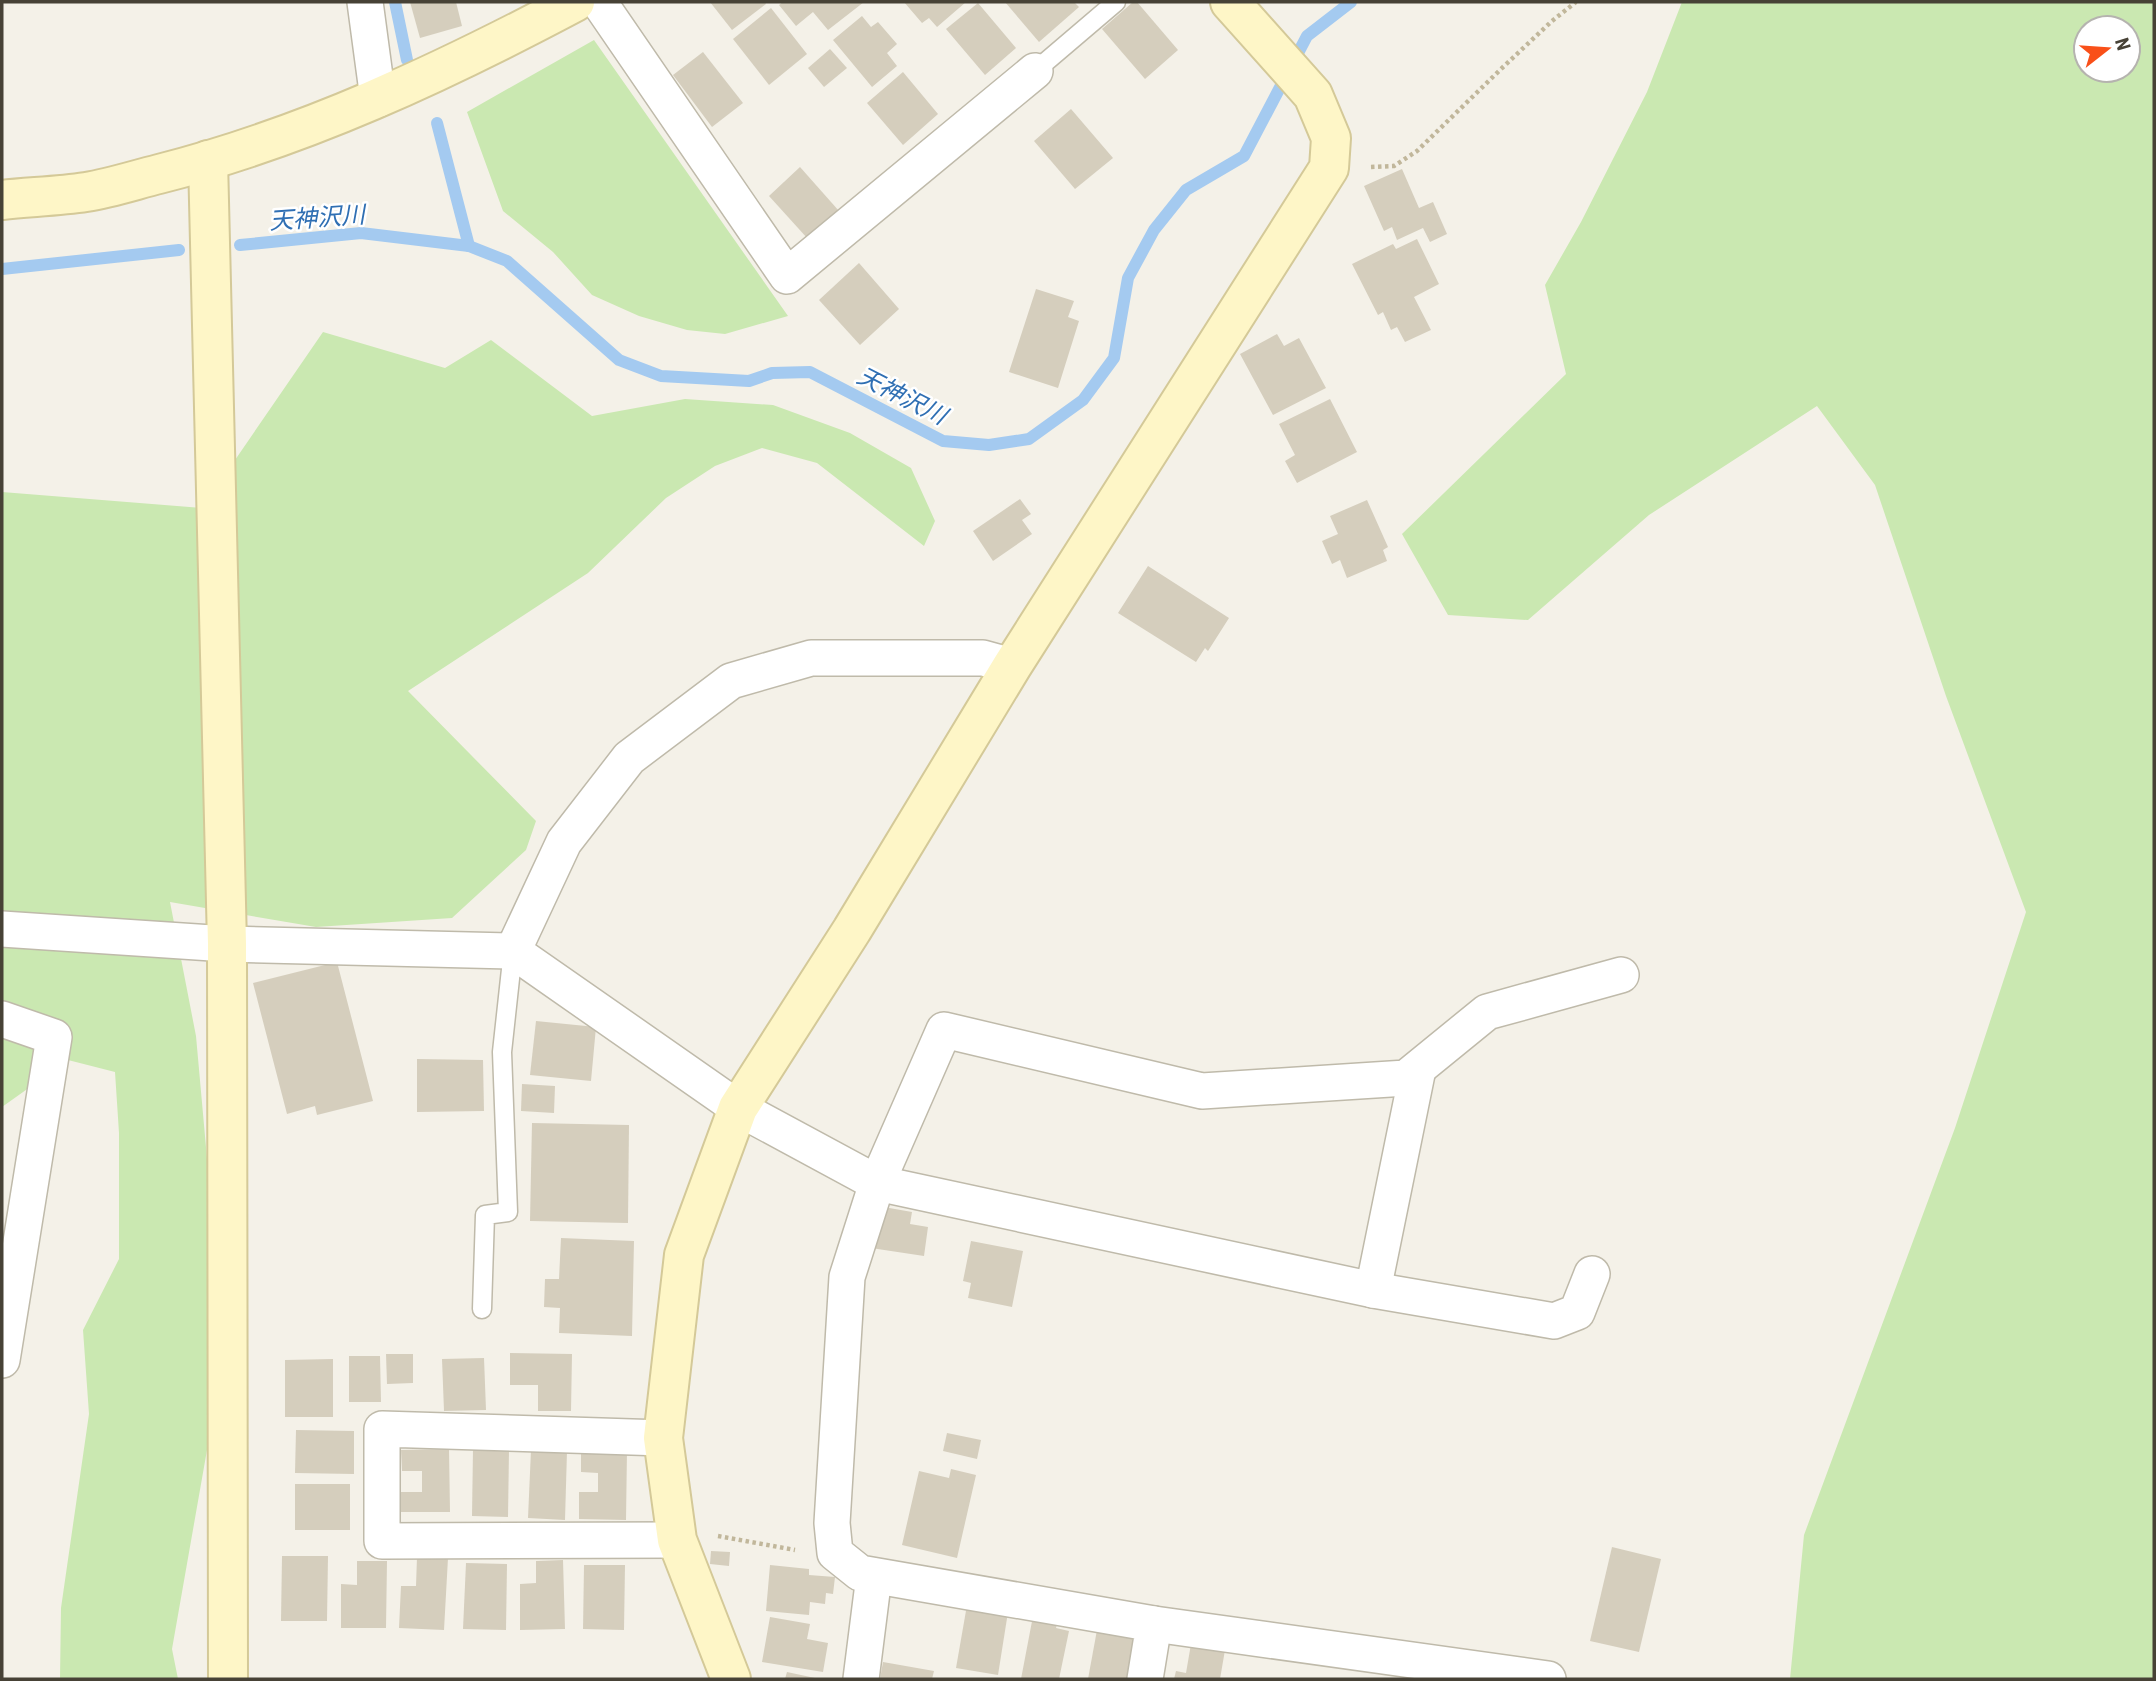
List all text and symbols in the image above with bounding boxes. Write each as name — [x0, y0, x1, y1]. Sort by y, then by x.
north arrow — [2072, 14, 2142, 84]
text: N — [2110, 35, 2135, 53]
water label: 天神沢川 — [268, 200, 369, 235]
water label: 天神沢川 — [853, 362, 954, 432]

